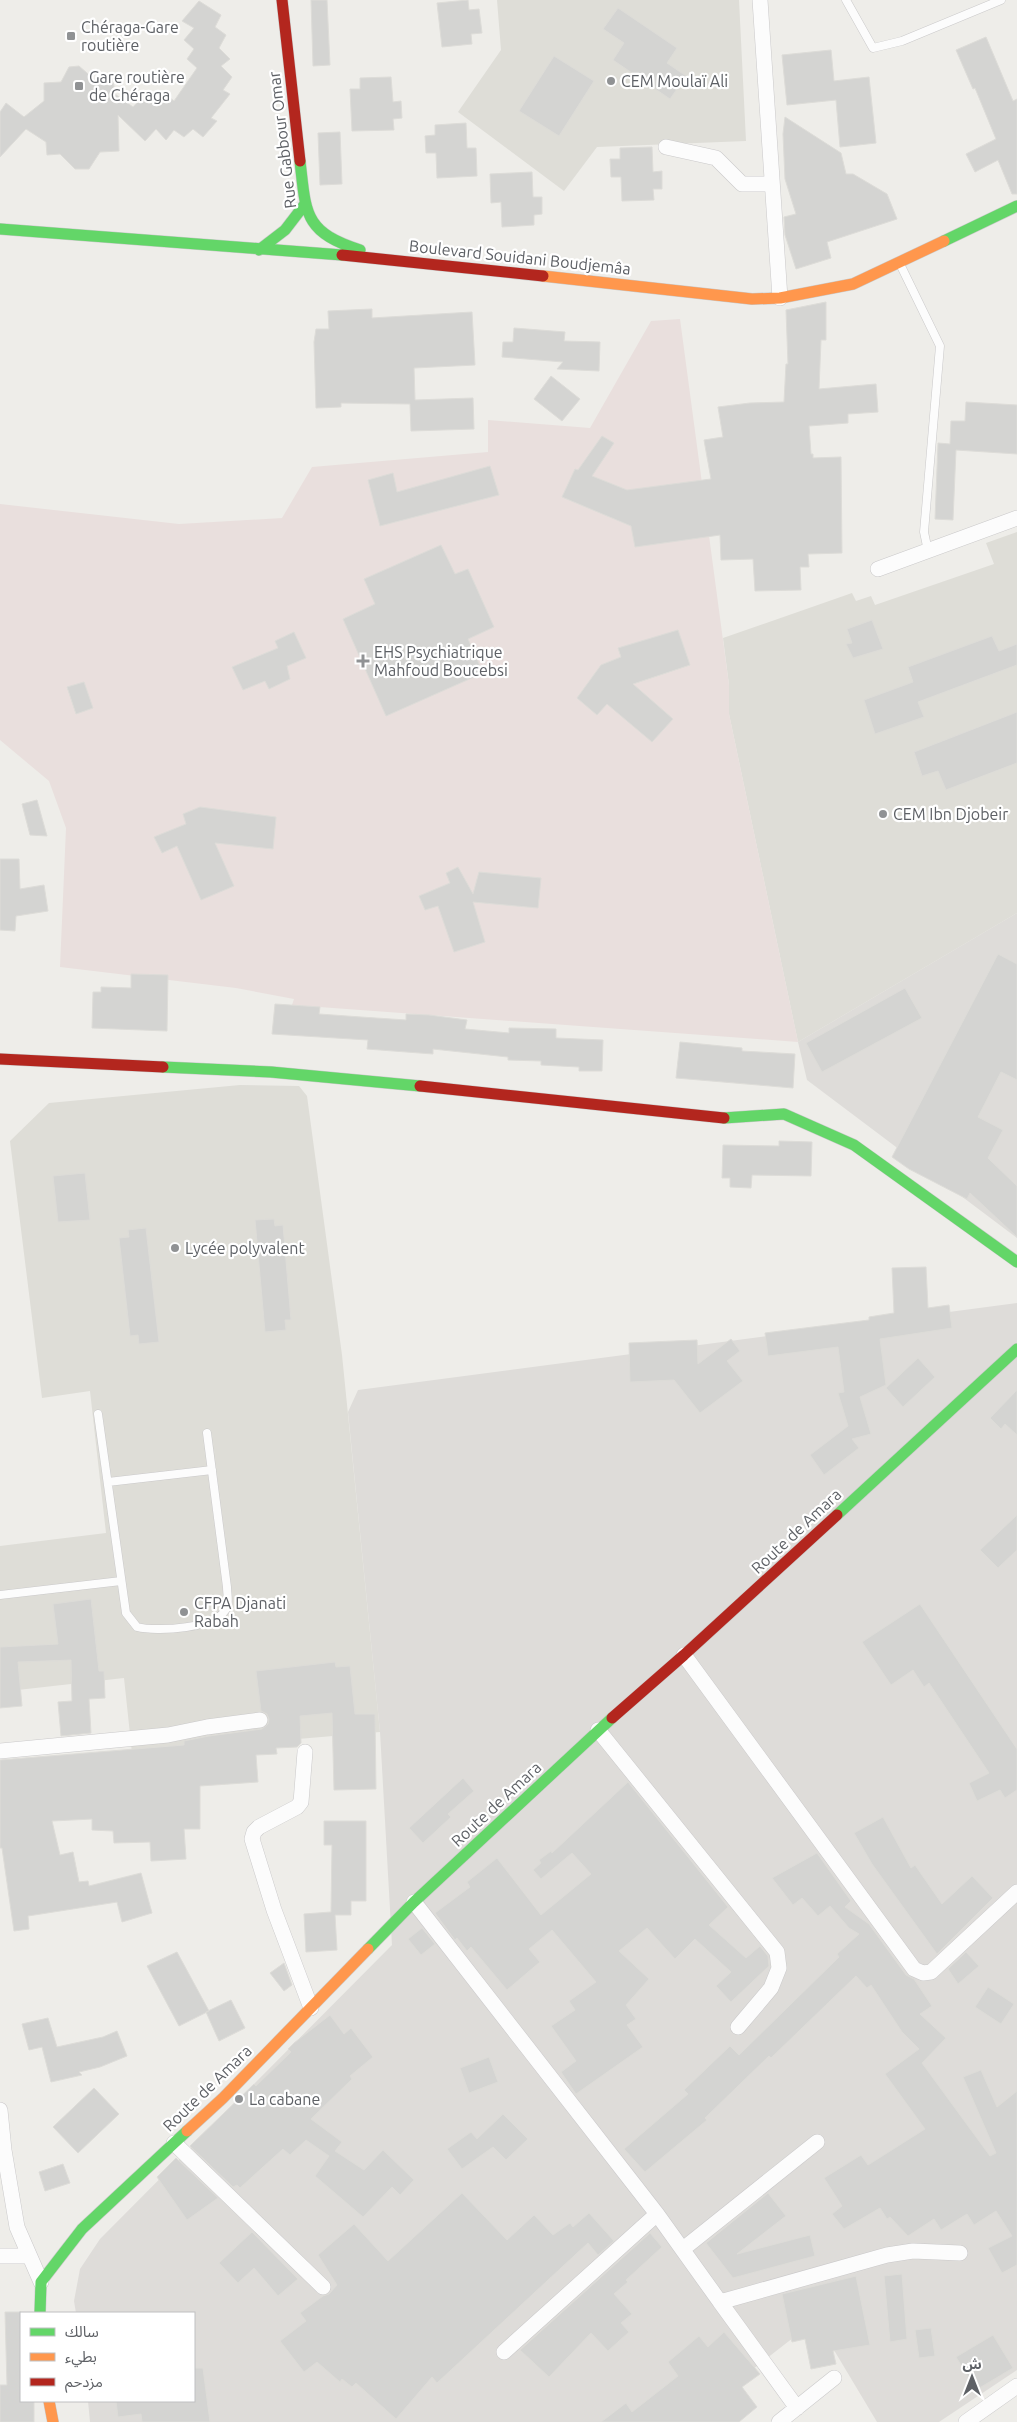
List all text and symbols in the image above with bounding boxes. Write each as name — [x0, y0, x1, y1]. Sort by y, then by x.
place label: Chéraga-Gare routière — [81, 18, 179, 54]
marker: Chéraga-Gare routière — [65, 30, 77, 42]
place label: Gare routière de Chéraga — [89, 68, 185, 104]
street label: Rue Gabbour Omar — [265, 70, 299, 210]
place label: CEM Moulaï Ali — [621, 72, 728, 90]
marker: CEM Moulaï Ali — [605, 75, 617, 87]
marker: Gare routière de Chéraga — [73, 80, 85, 92]
street label: Boulevard Souidani Boudjemâa — [408, 236, 632, 278]
place label: EHS Psychiatrique Mahfoud Boucebsi — [374, 643, 508, 679]
marker: EHS Psychiatrique Mahfoud Boucebsi — [356, 654, 370, 668]
place label: CEM Ibn Djobeir — [893, 805, 1008, 823]
marker: CEM Ibn Djobeir — [877, 808, 889, 820]
place label: Lycée polyvalent — [185, 1239, 305, 1257]
marker: Lycée polyvalent — [169, 1242, 181, 1254]
street label: Route de Amara — [748, 1485, 844, 1577]
place label: CFPA Djanati Rabah — [194, 1594, 286, 1630]
marker: CFPA Djanati Rabah — [178, 1606, 190, 1618]
street label: Route de Amara — [448, 1758, 544, 1850]
street label: Route de Amara — [159, 2041, 255, 2135]
place label: La cabane — [249, 2090, 320, 2108]
marker: La cabane — [233, 2093, 245, 2105]
legend — [20, 2312, 195, 2402]
text: سالك — [65, 2323, 99, 2340]
text: بطيء — [65, 2348, 97, 2368]
north arrow — [947, 2352, 997, 2402]
text: ش — [962, 2356, 982, 2372]
text: مزدحم — [65, 2373, 103, 2393]

